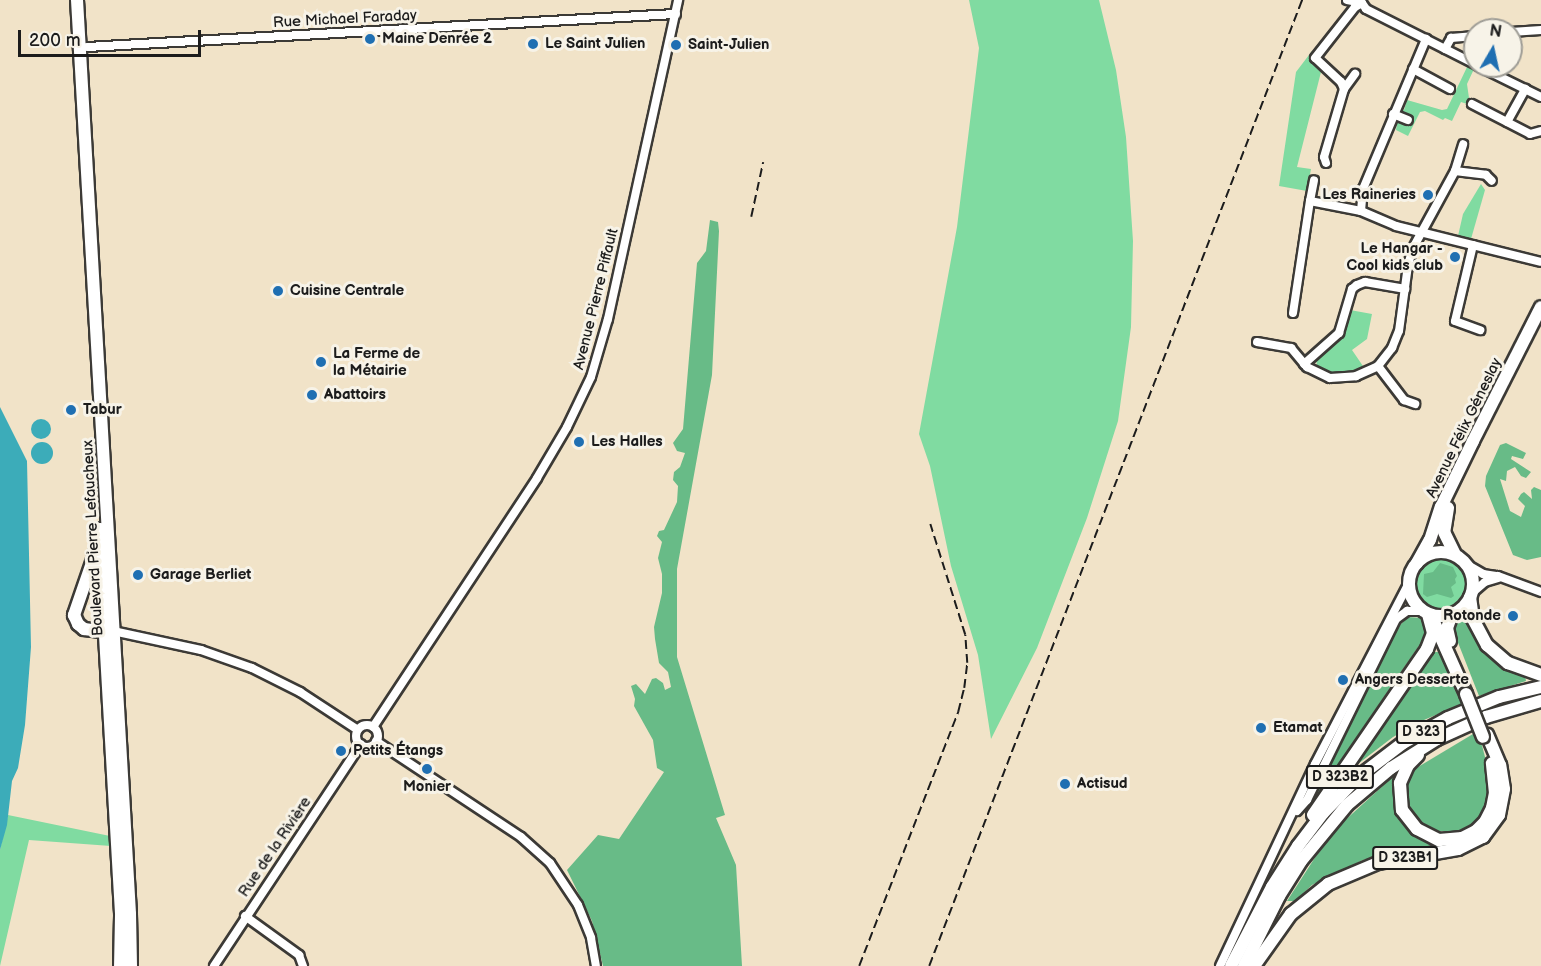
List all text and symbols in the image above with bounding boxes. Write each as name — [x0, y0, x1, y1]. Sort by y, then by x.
street label: Rue Michael Faraday — [273, 6, 417, 32]
scale bar — [21, 18, 204, 56]
north arrow — [1463, 18, 1523, 78]
text: N — [1488, 21, 1503, 42]
text: 200 m — [29, 30, 81, 51]
place label: Maine Denrée 2 — [382, 30, 492, 48]
marker: Maine Denrée 2 — [363, 32, 377, 46]
place label: Le Saint Julien — [545, 35, 645, 53]
place label: Saint-Julien — [688, 36, 769, 54]
marker: Le Saint Julien — [526, 37, 540, 51]
marker: Saint-Julien — [669, 38, 683, 52]
place label: Les Raineries — [1322, 186, 1416, 204]
marker: Les Raineries — [1421, 188, 1435, 202]
street label: Avenue Pierre Piffault — [570, 226, 622, 372]
place label: Le Hangar - Cool kids club — [1347, 239, 1443, 274]
marker: Le Hangar - Cool kids club — [1448, 250, 1462, 264]
place label: Cuisine Centrale — [290, 282, 404, 300]
marker: Cuisine Centrale — [271, 284, 285, 298]
place label: La Ferme de la Métairie — [333, 344, 420, 379]
marker: La Ferme de la Métairie — [314, 355, 328, 369]
street label: Avenue Félix Géneslay — [1422, 355, 1506, 501]
place label: Abattoirs — [324, 386, 386, 404]
marker: Abattoirs — [305, 388, 319, 402]
place label: Tabur — [83, 401, 122, 419]
marker: Tabur — [64, 403, 78, 417]
place label: Les Halles — [591, 433, 663, 451]
marker: Les Halles — [572, 435, 586, 449]
street label: Boulevard Pierre Lefaucheux — [79, 440, 107, 636]
place label: Garage Berliet — [150, 566, 251, 584]
marker: Garage Berliet — [131, 568, 145, 582]
place label: Rotonde — [1443, 607, 1501, 625]
marker: Rotonde — [1506, 609, 1520, 623]
place label: Angers Desserte — [1355, 671, 1469, 689]
marker: Angers Desserte — [1336, 673, 1350, 687]
place label: Etamat — [1273, 719, 1323, 737]
marker: Etamat — [1254, 721, 1268, 735]
road number: D 323 — [1396, 721, 1446, 743]
place label: Petits Étangs — [353, 742, 443, 760]
marker: Petits Étangs — [334, 744, 348, 758]
marker: Monier — [420, 762, 434, 776]
road number: D 323B2 — [1306, 766, 1374, 788]
place label: Actisud — [1077, 775, 1128, 793]
marker: Actisud — [1058, 777, 1072, 791]
place label: Monier — [403, 778, 451, 796]
street label: Rue de la Rivière — [235, 794, 315, 900]
road number: D 323B1 — [1372, 847, 1438, 869]

